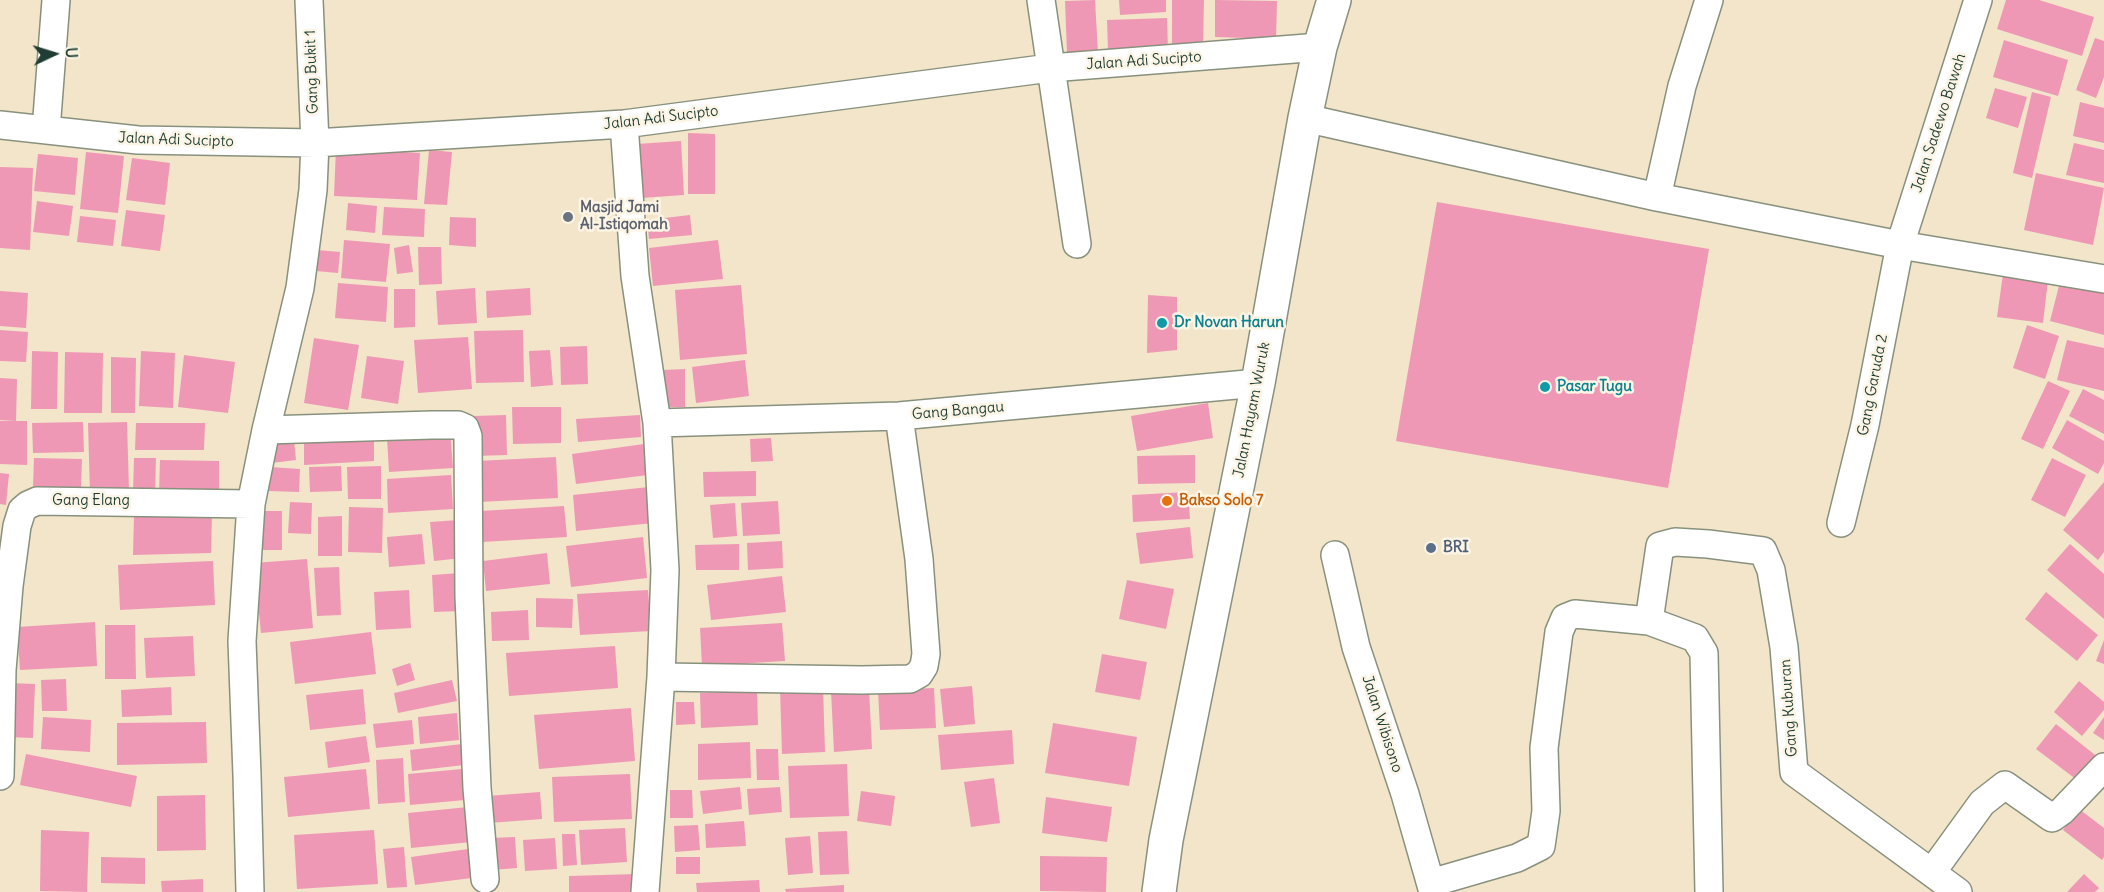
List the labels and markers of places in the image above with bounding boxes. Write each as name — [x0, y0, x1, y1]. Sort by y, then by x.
place label: Masjid Jami Al-Istiqomah — [580, 199, 668, 234]
marker: Masjid Jami Al-Istiqomah — [561, 210, 575, 224]
place label: Dr Novan Harun — [1174, 314, 1284, 332]
marker: Dr Novan Harun — [1155, 316, 1169, 330]
place label: Pasar Tugu — [1557, 378, 1632, 396]
marker: Pasar Tugu — [1538, 380, 1552, 394]
place label: Bakso Solo 7 — [1179, 492, 1263, 510]
marker: Bakso Solo 7 — [1160, 494, 1174, 508]
place label: BRI — [1443, 539, 1469, 557]
marker: BRI — [1424, 541, 1438, 555]

